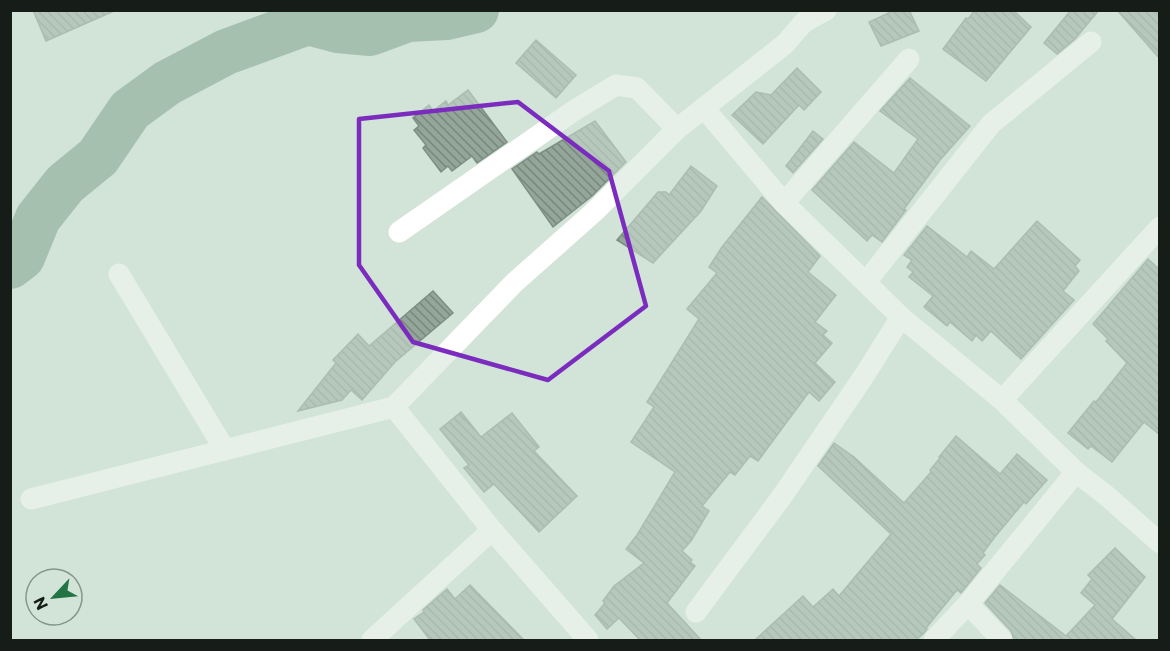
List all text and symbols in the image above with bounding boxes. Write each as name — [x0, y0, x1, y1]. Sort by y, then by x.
north arrow — [24, 567, 84, 627]
text: N — [29, 594, 51, 613]

